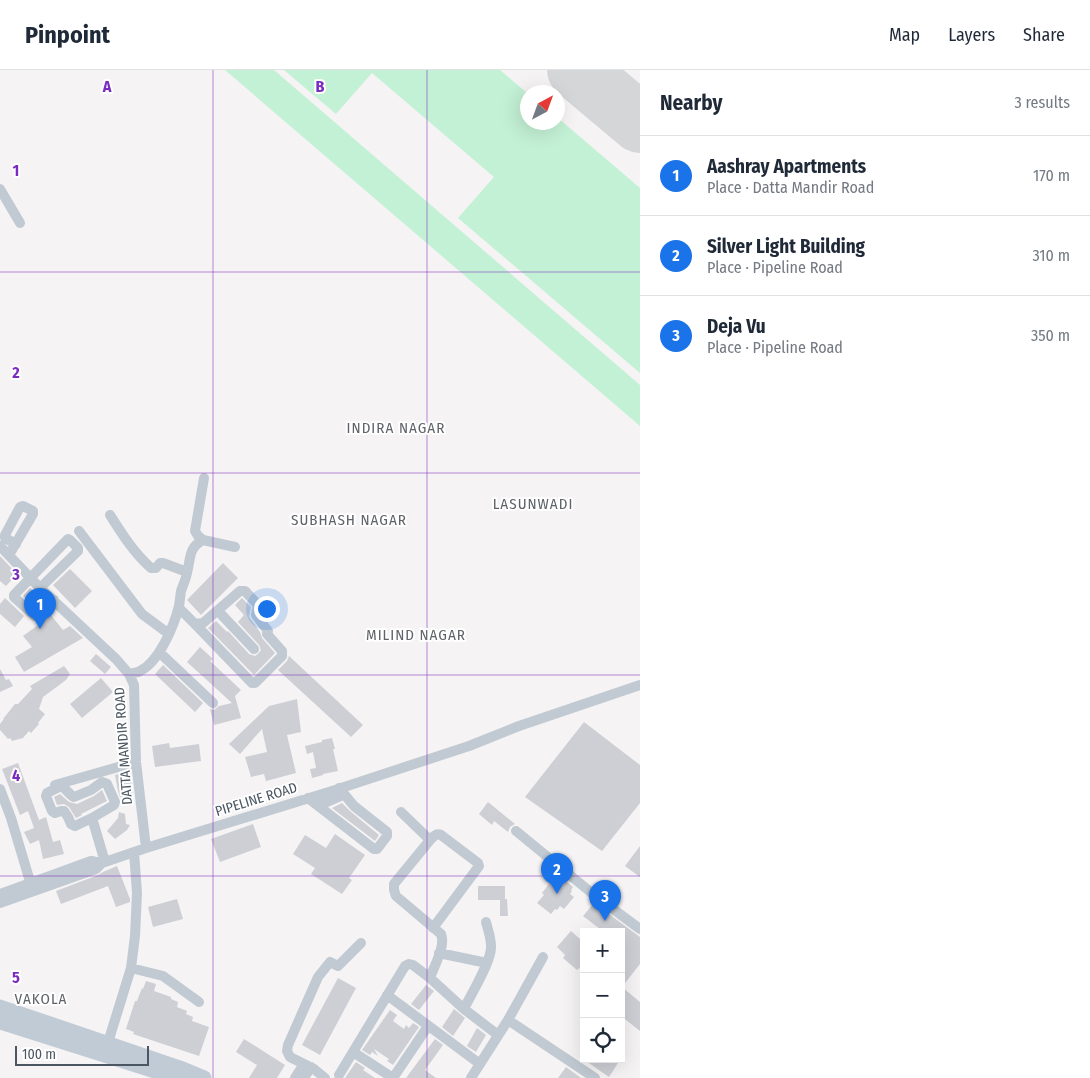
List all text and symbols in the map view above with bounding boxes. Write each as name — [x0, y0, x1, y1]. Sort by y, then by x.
text: Pinpoint — [25, 21, 110, 49]
text: Map — [889, 24, 920, 46]
text: Layers — [948, 24, 995, 46]
text: Share — [1023, 24, 1065, 46]
text: A — [102, 77, 112, 96]
text: B — [316, 77, 325, 96]
north arrow — [520, 85, 565, 130]
text: Nearby — [660, 90, 722, 116]
text: 3 results — [1014, 93, 1070, 112]
text: Aashray Apartments — [707, 155, 866, 178]
text: 1 — [13, 161, 19, 180]
text: 1 — [673, 166, 679, 185]
text: 170 m — [1033, 166, 1070, 185]
text: Place · Datta Mandir Road — [707, 178, 874, 197]
text: Silver Light Building — [707, 235, 865, 258]
text: 2 — [672, 246, 680, 265]
text: 310 m — [1033, 246, 1070, 265]
text: Place · Pipeline Road — [707, 258, 843, 277]
text: Deja Vu — [707, 315, 766, 338]
text: 3 — [672, 326, 680, 345]
text: 350 m — [1031, 326, 1070, 345]
text: Place · Pipeline Road — [707, 338, 843, 357]
text: 2 — [11, 363, 20, 382]
district label: INDIRA NAGAR — [347, 419, 445, 437]
district label: LASUNWADI — [493, 495, 573, 513]
district label: SUBHASH NAGAR — [291, 511, 407, 529]
text: 3 — [11, 565, 20, 584]
pin: 1 — [24, 588, 56, 629]
your location — [254, 596, 280, 622]
district label: MILIND NAGAR — [366, 626, 466, 644]
street label: DATTA MANDIR ROAD — [111, 687, 136, 805]
text: 4 — [12, 766, 20, 785]
street label: PIPELINE ROAD — [213, 779, 299, 820]
pin: 2 — [541, 853, 573, 894]
pin: 3 — [589, 880, 621, 921]
map controls — [580, 928, 625, 1063]
button: + — [580, 928, 625, 973]
text: 5 — [12, 968, 20, 987]
button: − — [580, 973, 625, 1018]
district label: VAKOLA — [15, 990, 68, 1008]
button: locate — [580, 1018, 625, 1063]
scale bar — [15, 1043, 149, 1066]
text: 100 m — [22, 1046, 56, 1063]

